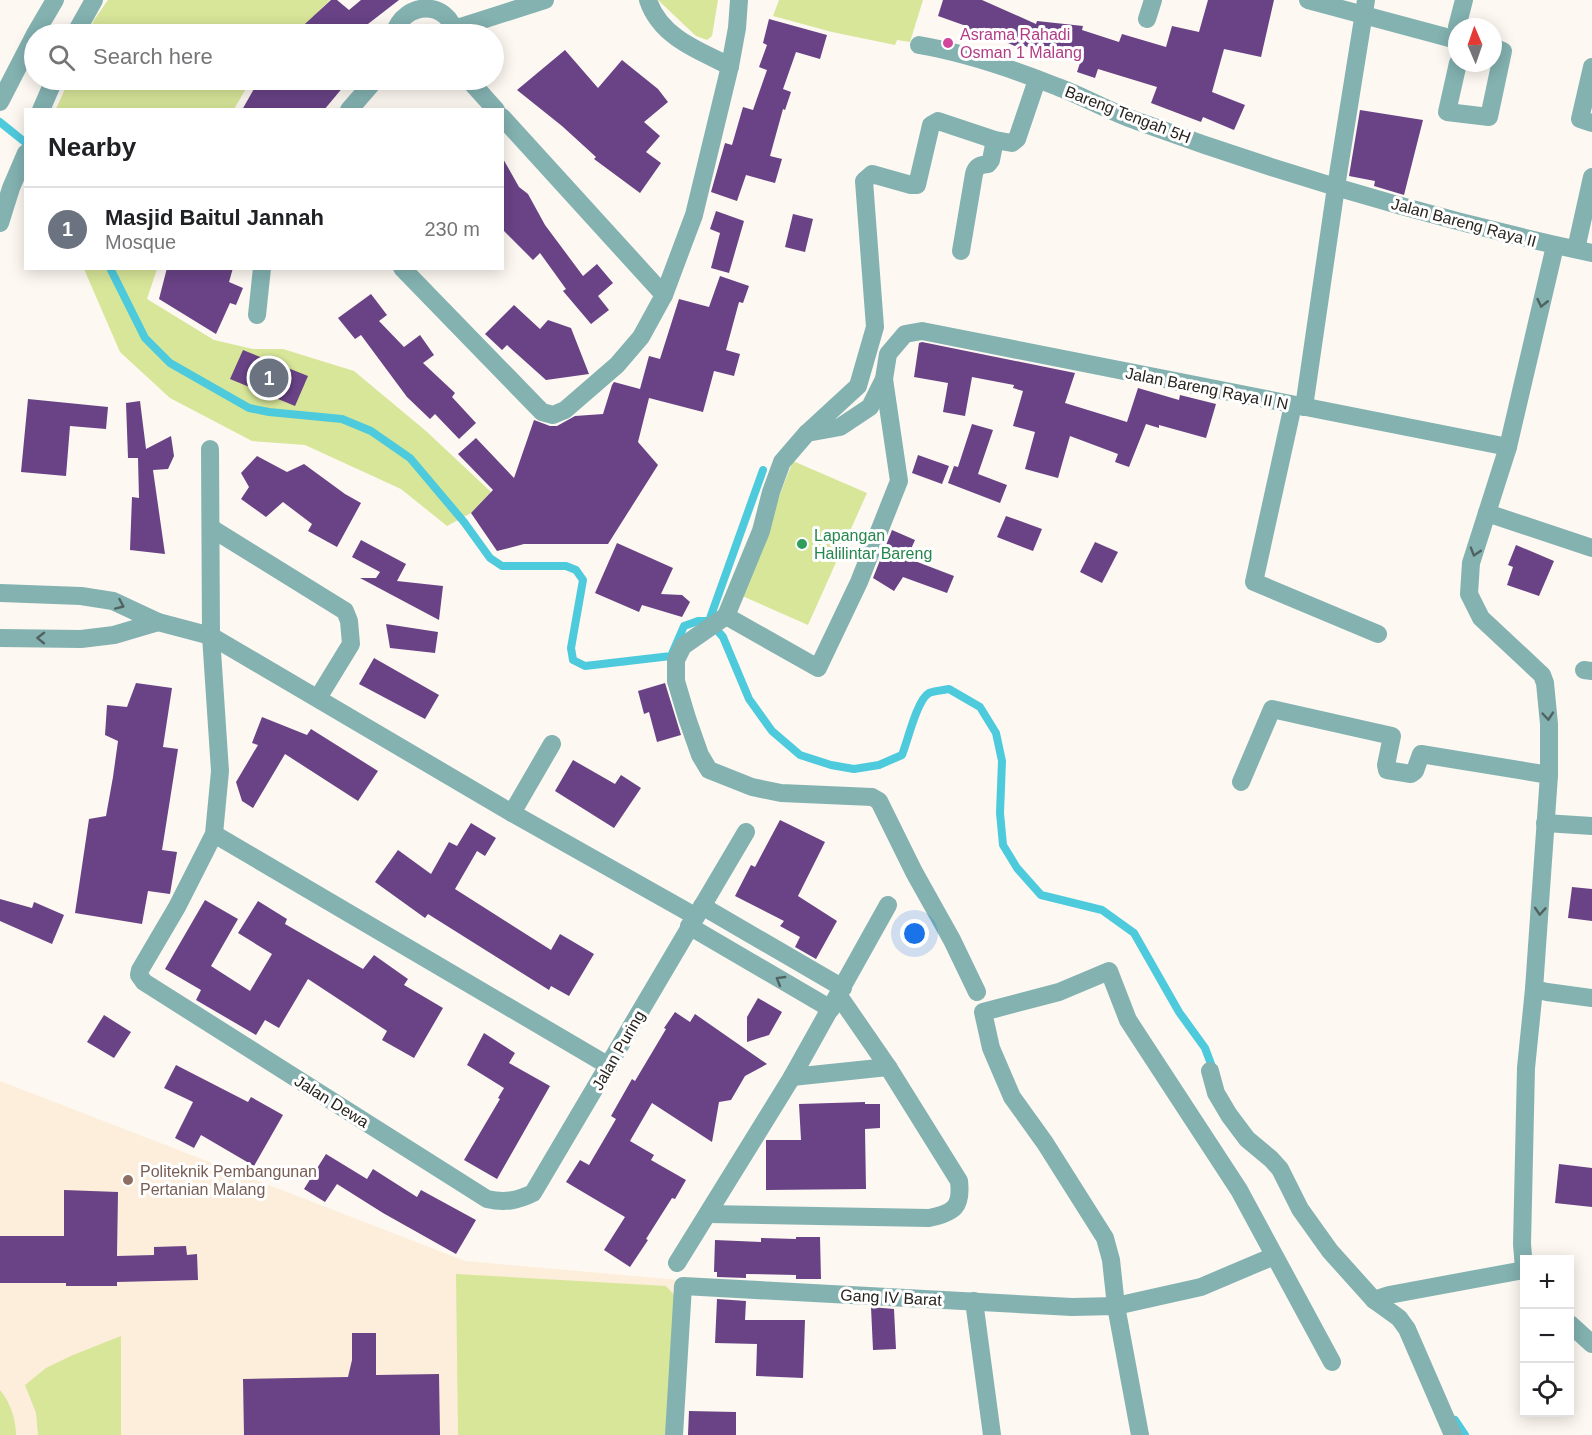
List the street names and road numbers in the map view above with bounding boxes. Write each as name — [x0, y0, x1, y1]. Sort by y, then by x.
street label: Bareng Tengah 5H — [1063, 83, 1193, 146]
street label: Jalan Bareng Raya II — [1390, 195, 1538, 250]
street label: Jalan Bareng Raya II N — [1124, 364, 1290, 413]
street label: Jalan Puring — [589, 1007, 648, 1093]
street label: Jalan Dewa — [292, 1072, 372, 1131]
street label: Gang IV Barat — [840, 1286, 943, 1309]

